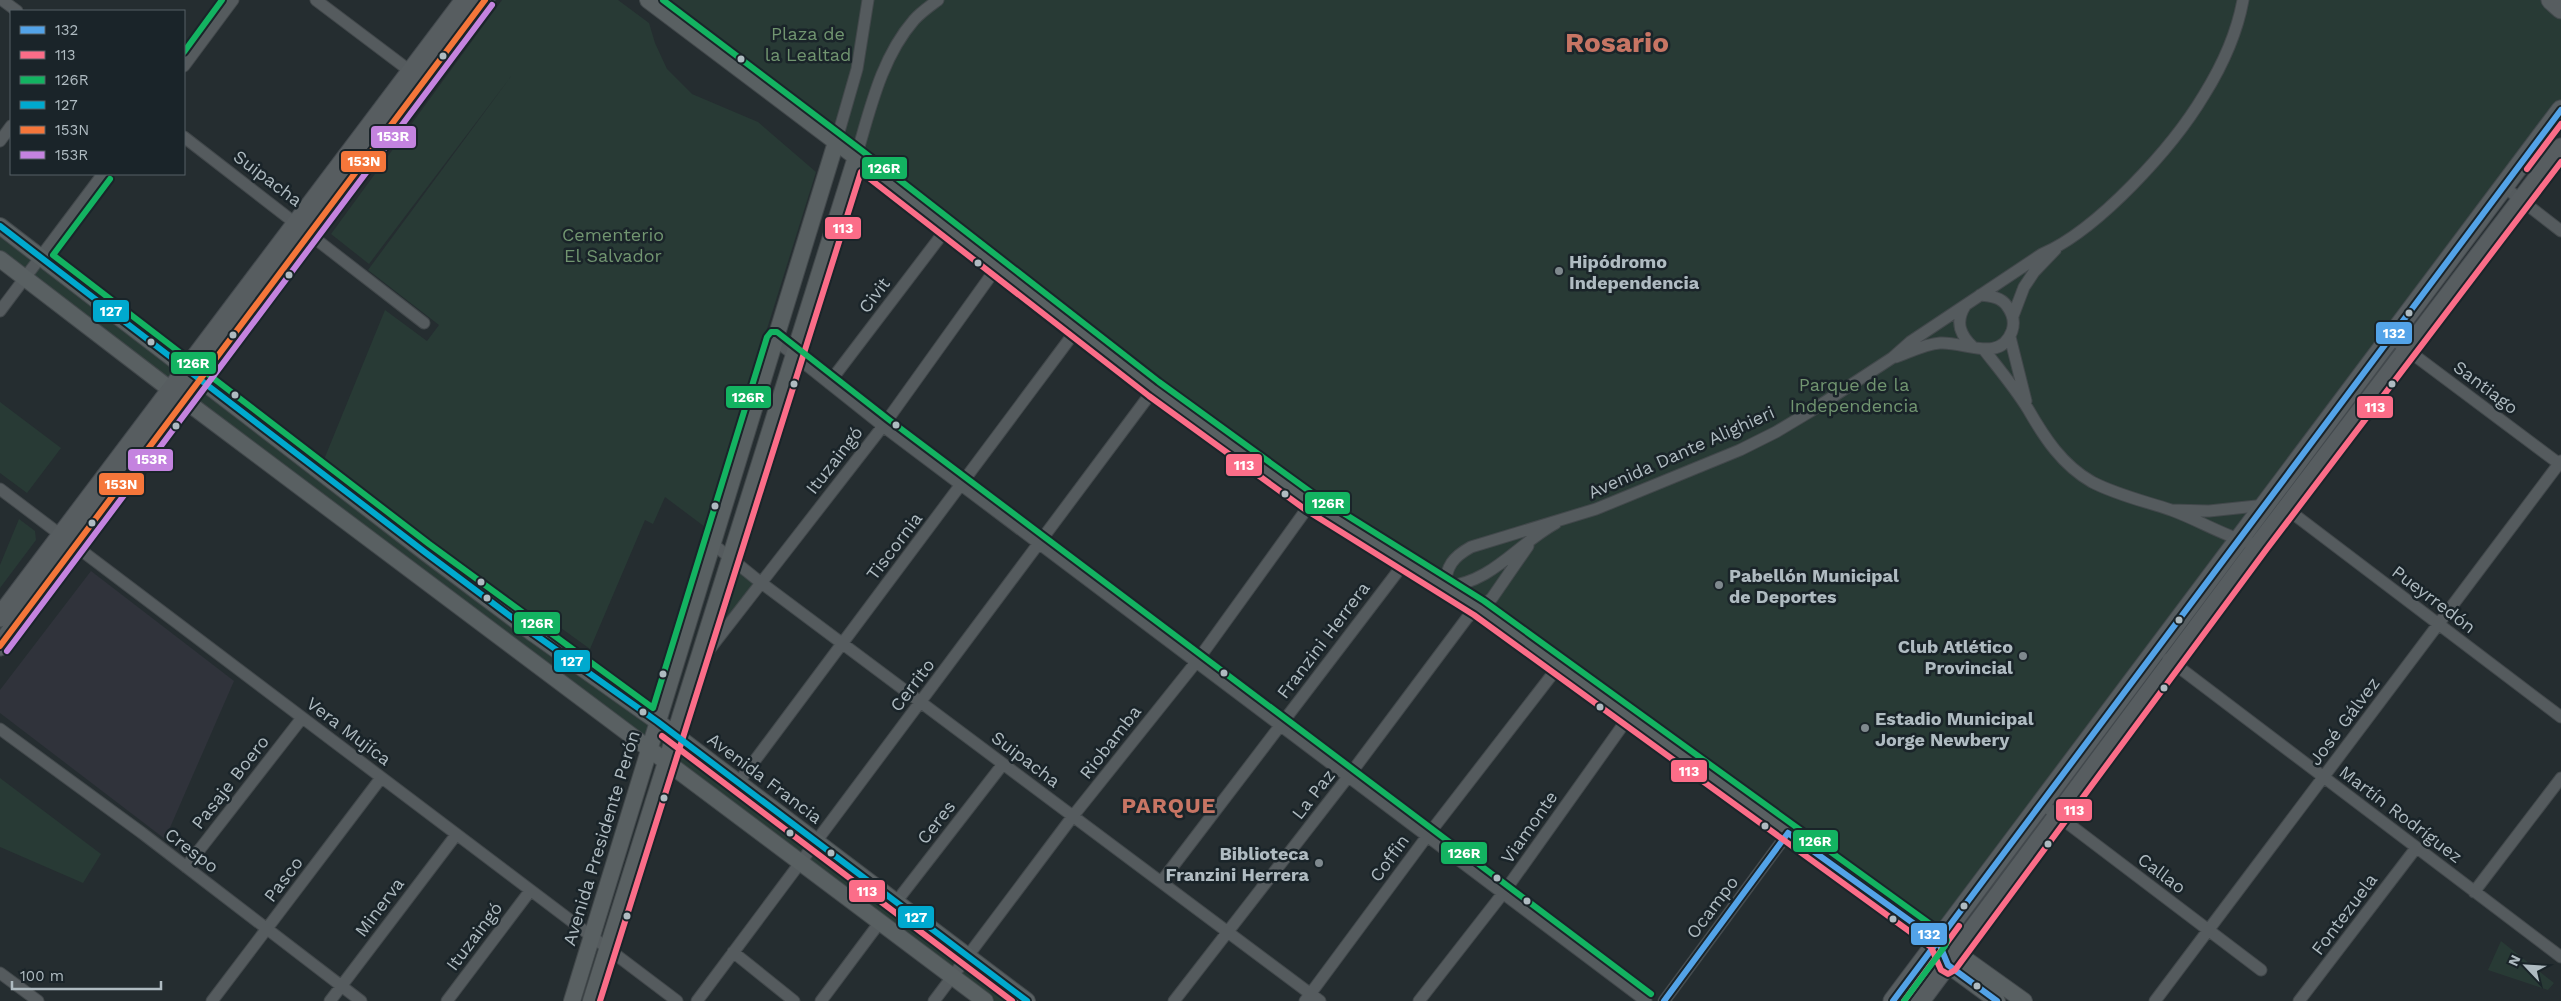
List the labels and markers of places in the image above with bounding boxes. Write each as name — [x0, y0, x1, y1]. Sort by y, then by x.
unlabelled marker — [438, 51, 448, 61]
unlabelled marker — [736, 54, 746, 64]
place label: Hipódromo Independencia — [1569, 251, 1700, 293]
unlabelled marker — [973, 258, 983, 268]
marker: Hipódromo Independencia — [1553, 265, 1565, 277]
unlabelled marker — [284, 270, 294, 280]
unlabelled marker — [2404, 308, 2414, 318]
unlabelled marker — [228, 330, 238, 340]
unlabelled marker — [146, 337, 156, 347]
unlabelled marker — [789, 379, 799, 389]
unlabelled marker — [2387, 379, 2397, 389]
unlabelled marker — [230, 390, 240, 400]
unlabelled marker — [891, 420, 901, 430]
unlabelled marker — [171, 421, 181, 431]
unlabelled marker — [1280, 489, 1290, 499]
unlabelled marker — [710, 501, 720, 511]
unlabelled marker — [87, 518, 97, 528]
place label: Pabellón Municipal de Deportes — [1729, 565, 1899, 607]
unlabelled marker — [476, 577, 486, 587]
marker: Pabellón Municipal de Deportes — [1713, 579, 1725, 591]
unlabelled marker — [482, 593, 492, 603]
unlabelled marker — [2174, 615, 2184, 625]
place label: Club Atlético Provincial — [1898, 636, 2013, 678]
marker: Club Atlético Provincial — [2017, 650, 2029, 662]
unlabelled marker — [1219, 668, 1229, 678]
unlabelled marker — [658, 669, 668, 679]
unlabelled marker — [2159, 683, 2169, 693]
unlabelled marker — [1595, 702, 1605, 712]
unlabelled marker — [638, 707, 648, 717]
place label: Estadio Municipal Jorge Newbery — [1875, 708, 2034, 750]
marker: Estadio Municipal Jorge Newbery — [1859, 722, 1871, 734]
unlabelled marker — [659, 793, 669, 803]
unlabelled marker — [1760, 821, 1770, 831]
unlabelled marker — [785, 828, 795, 838]
unlabelled marker — [2043, 839, 2053, 849]
place label: Biblioteca Franzini Herrera — [1165, 843, 1310, 885]
unlabelled marker — [826, 848, 836, 858]
marker: Biblioteca Franzini Herrera — [1313, 857, 1325, 869]
unlabelled marker — [1492, 873, 1502, 883]
unlabelled marker — [1522, 896, 1532, 906]
unlabelled marker — [1959, 901, 1969, 911]
unlabelled marker — [622, 911, 632, 921]
unlabelled marker — [1888, 914, 1898, 924]
unlabelled marker — [1972, 981, 1982, 991]

